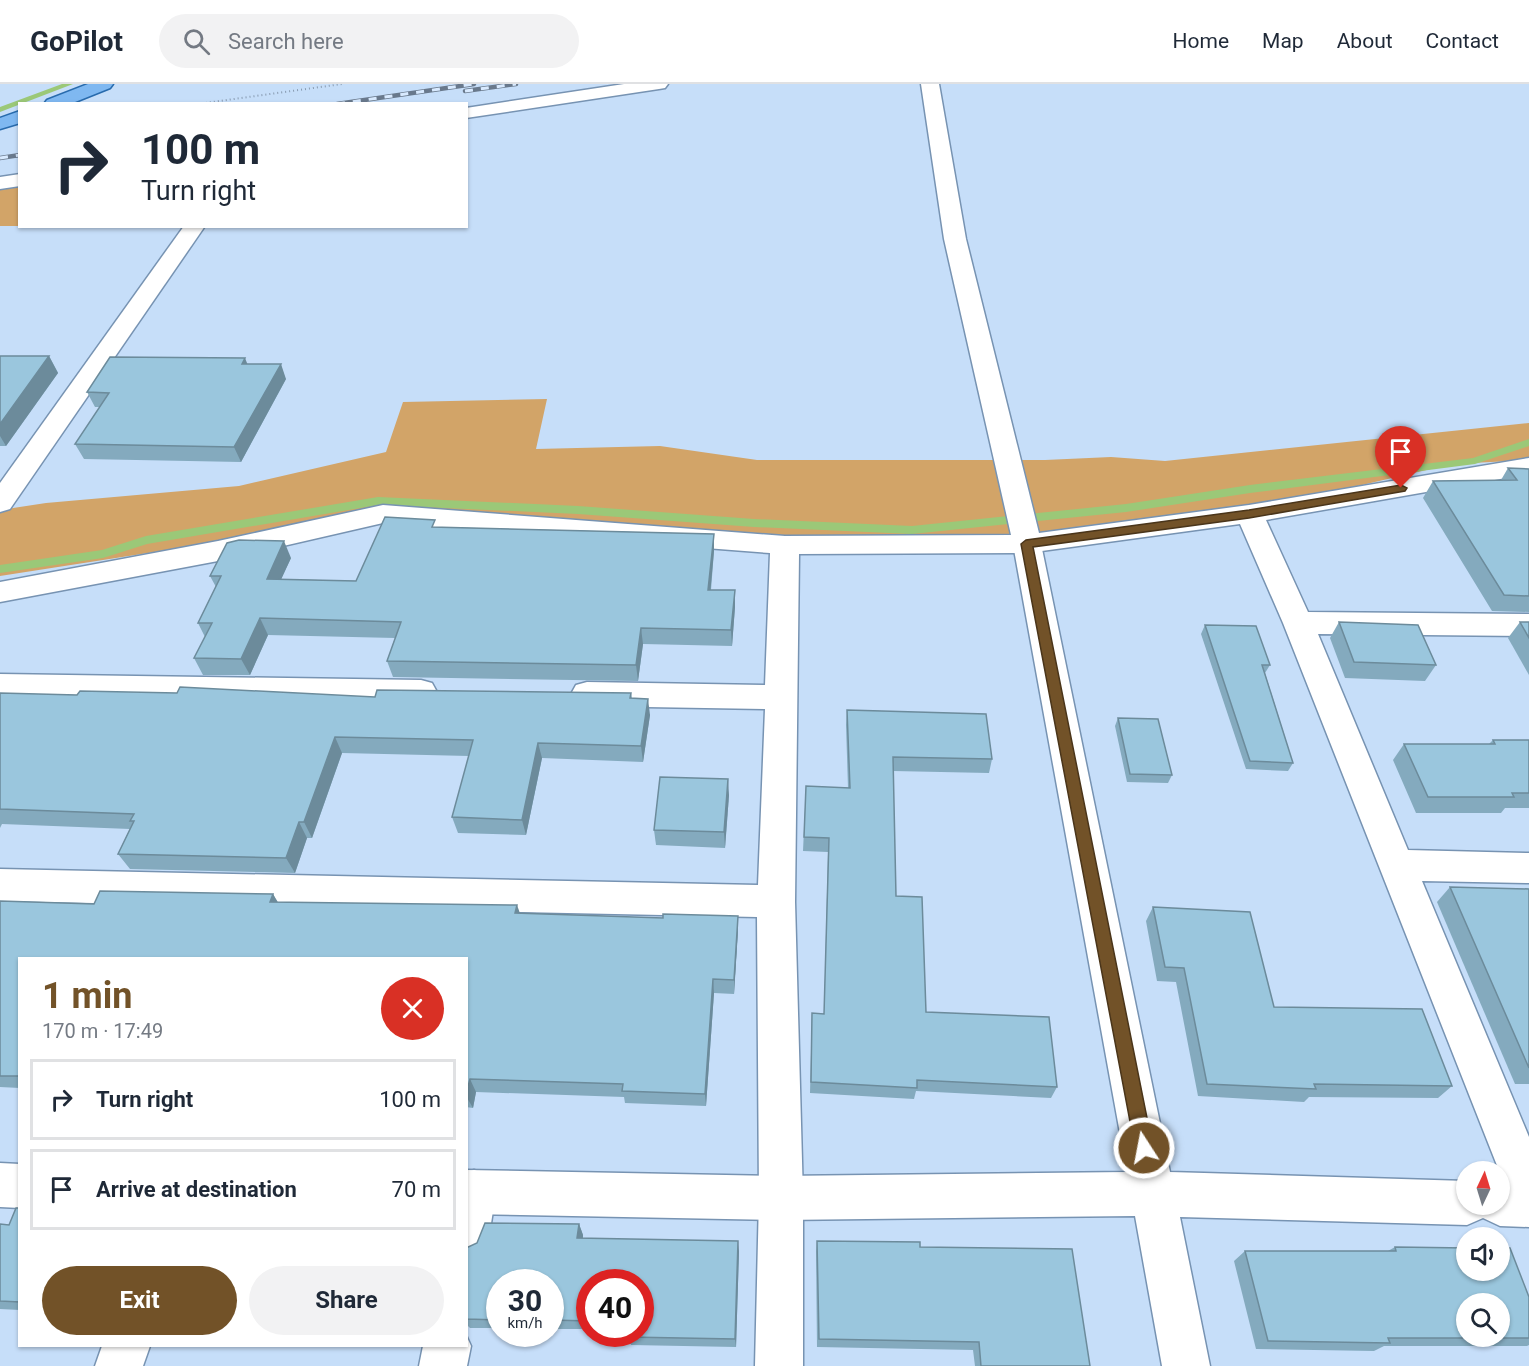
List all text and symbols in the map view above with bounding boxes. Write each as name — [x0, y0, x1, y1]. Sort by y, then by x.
search box — [159, 14, 579, 68]
text: GoPilot — [30, 25, 123, 58]
icon: search — [180, 25, 213, 58]
text: Search here — [228, 29, 344, 54]
text: Home — [1173, 29, 1229, 53]
text: Map — [1262, 29, 1304, 53]
text: About — [1337, 29, 1393, 53]
text: Contact — [1426, 29, 1499, 53]
text: 100 m — [141, 125, 260, 174]
icon: right — [42, 126, 120, 204]
text: Turn right — [141, 175, 256, 207]
pin — [1375, 426, 1426, 488]
icon: arrive — [1384, 435, 1417, 468]
text: 1 min — [42, 975, 133, 1017]
button: close — [381, 977, 444, 1040]
text: 170 m · 17:49 — [42, 1019, 163, 1043]
icon: right — [45, 1083, 78, 1116]
text: Turn right — [96, 1087, 193, 1112]
text: 100 m — [379, 1087, 441, 1112]
position arrow — [1112, 1116, 1176, 1180]
north arrow — [1456, 1161, 1510, 1215]
map controls — [1456, 1161, 1510, 1347]
icon: arrive — [45, 1173, 78, 1206]
text: Arrive at destination — [96, 1177, 297, 1202]
text: 70 m — [392, 1177, 441, 1202]
button: sound — [1456, 1227, 1510, 1281]
button: Exit — [42, 1266, 237, 1335]
button: Share — [249, 1266, 444, 1335]
speed limit sign: 40 — [576, 1269, 654, 1347]
text: 30 — [508, 1283, 542, 1318]
button: search — [1456, 1293, 1510, 1347]
text: km/h — [507, 1314, 543, 1332]

